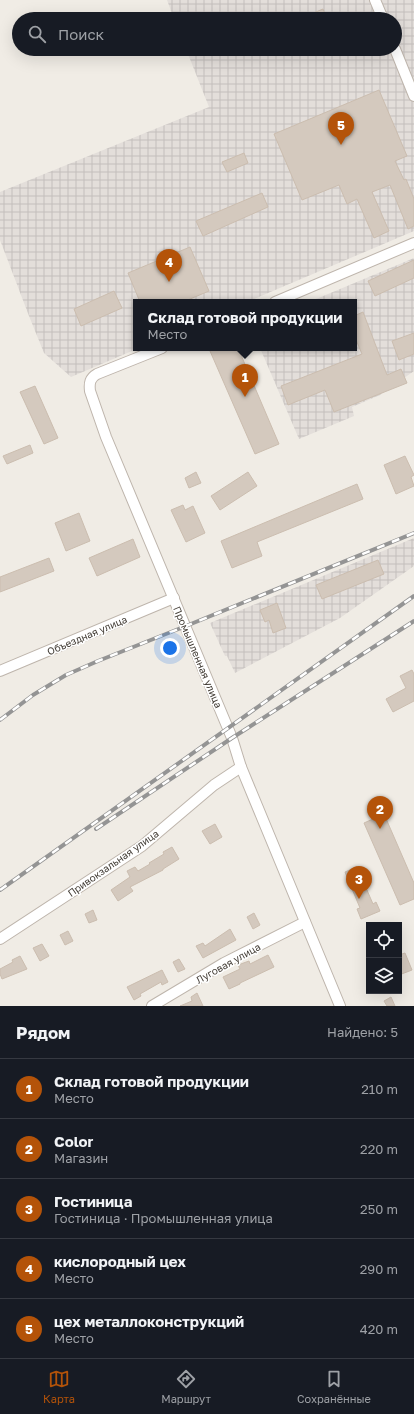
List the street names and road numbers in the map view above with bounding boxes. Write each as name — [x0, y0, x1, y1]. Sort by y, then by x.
street label: Промышленная улица — [171, 604, 225, 710]
street label: Объездная улица — [45, 613, 129, 657]
street label: Привокзальная улица — [65, 827, 161, 899]
street label: Луговая улица — [194, 940, 262, 986]

